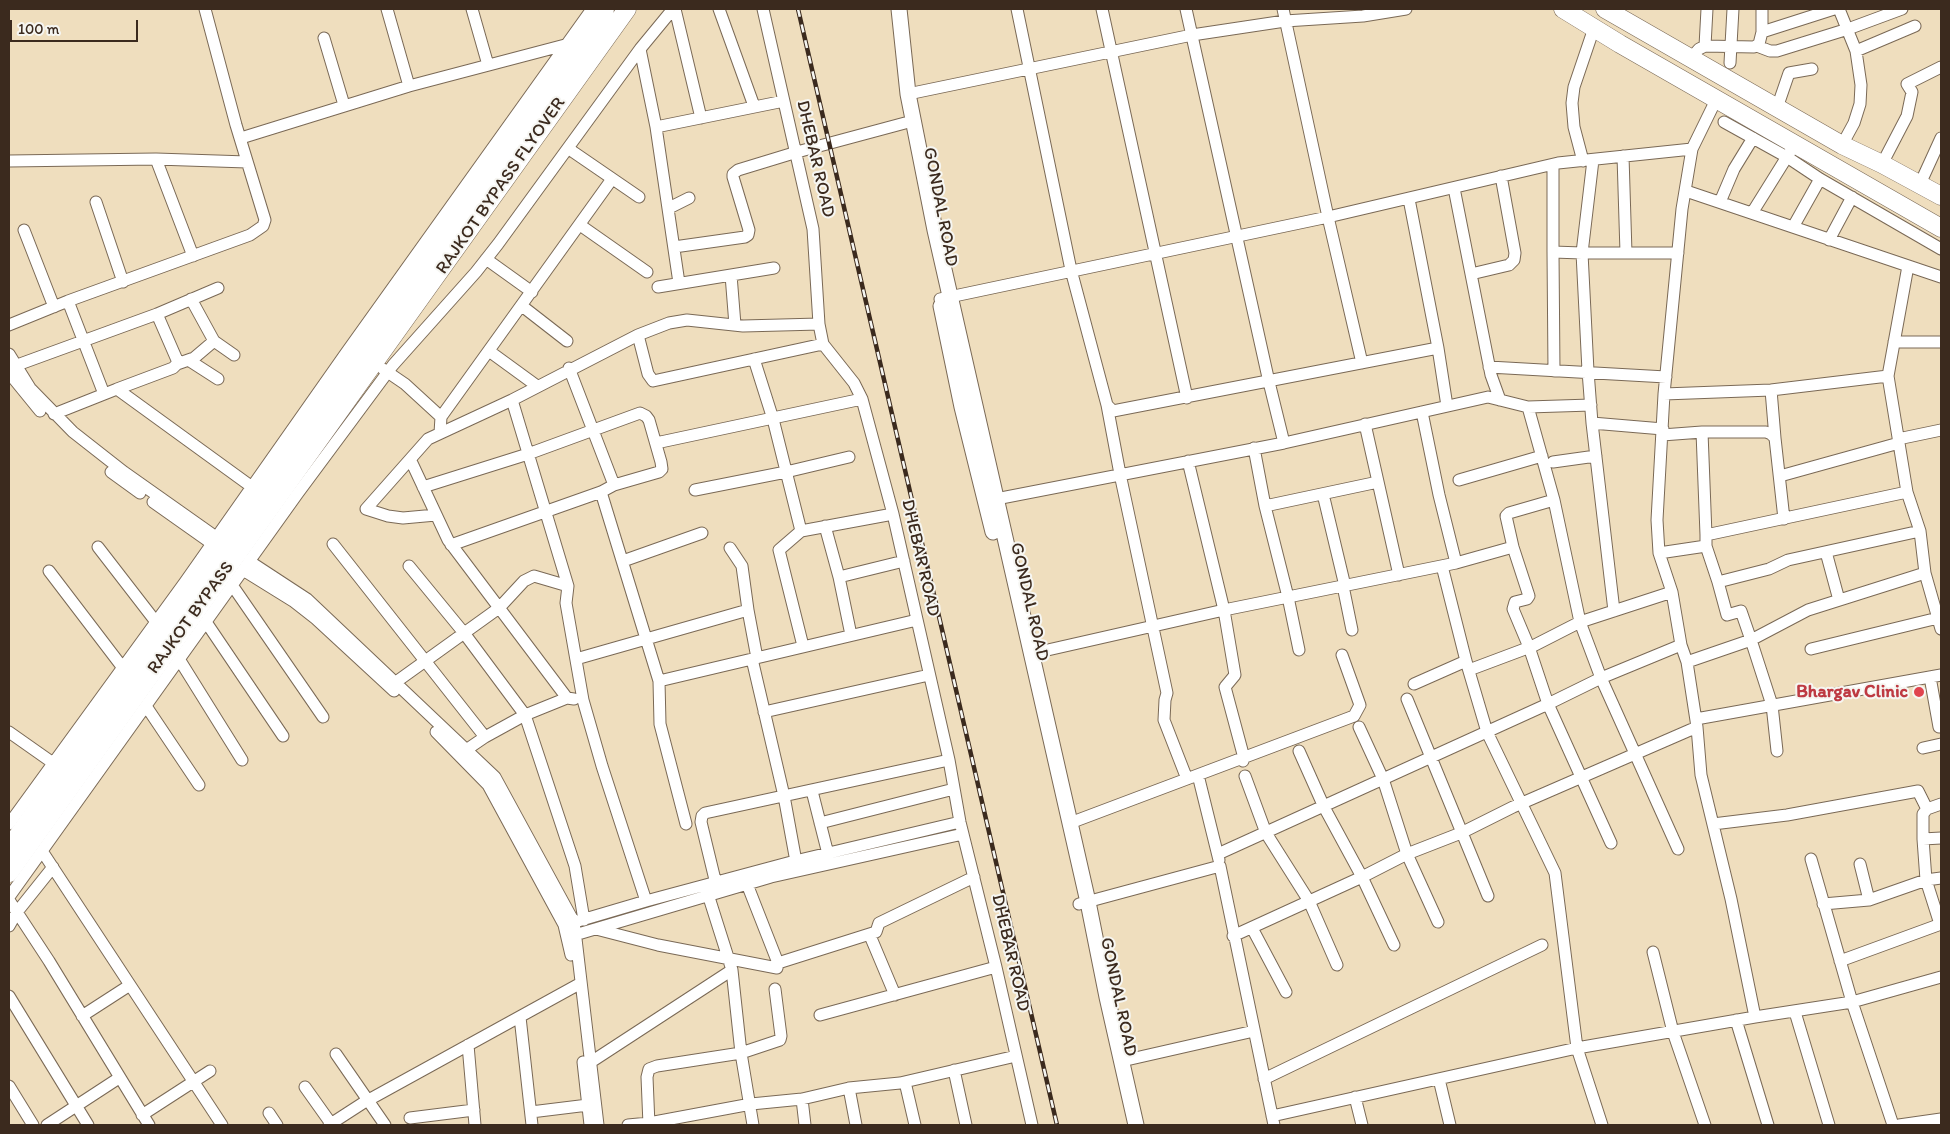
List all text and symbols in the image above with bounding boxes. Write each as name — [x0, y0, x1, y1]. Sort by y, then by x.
scale bar — [12, 10, 140, 42]
text: 100 m — [18, 20, 59, 38]
street label: RAJKOT BYPASS FLYOVER — [432, 93, 570, 279]
street label: DHEBAR ROAD — [791, 98, 839, 220]
street label: GONDAL ROAD — [918, 146, 962, 268]
street label: DHEBAR ROAD — [896, 497, 944, 619]
street label: GONDAL ROAD — [1005, 541, 1053, 663]
street label: RAJKOT BYPASS — [143, 558, 239, 678]
place label: Bhargav Clinic — [1796, 681, 1908, 703]
marker: Bhargav Clinic — [1912, 685, 1926, 699]
street label: DHEBAR ROAD — [986, 892, 1034, 1014]
street label: GONDAL ROAD — [1095, 936, 1141, 1058]

